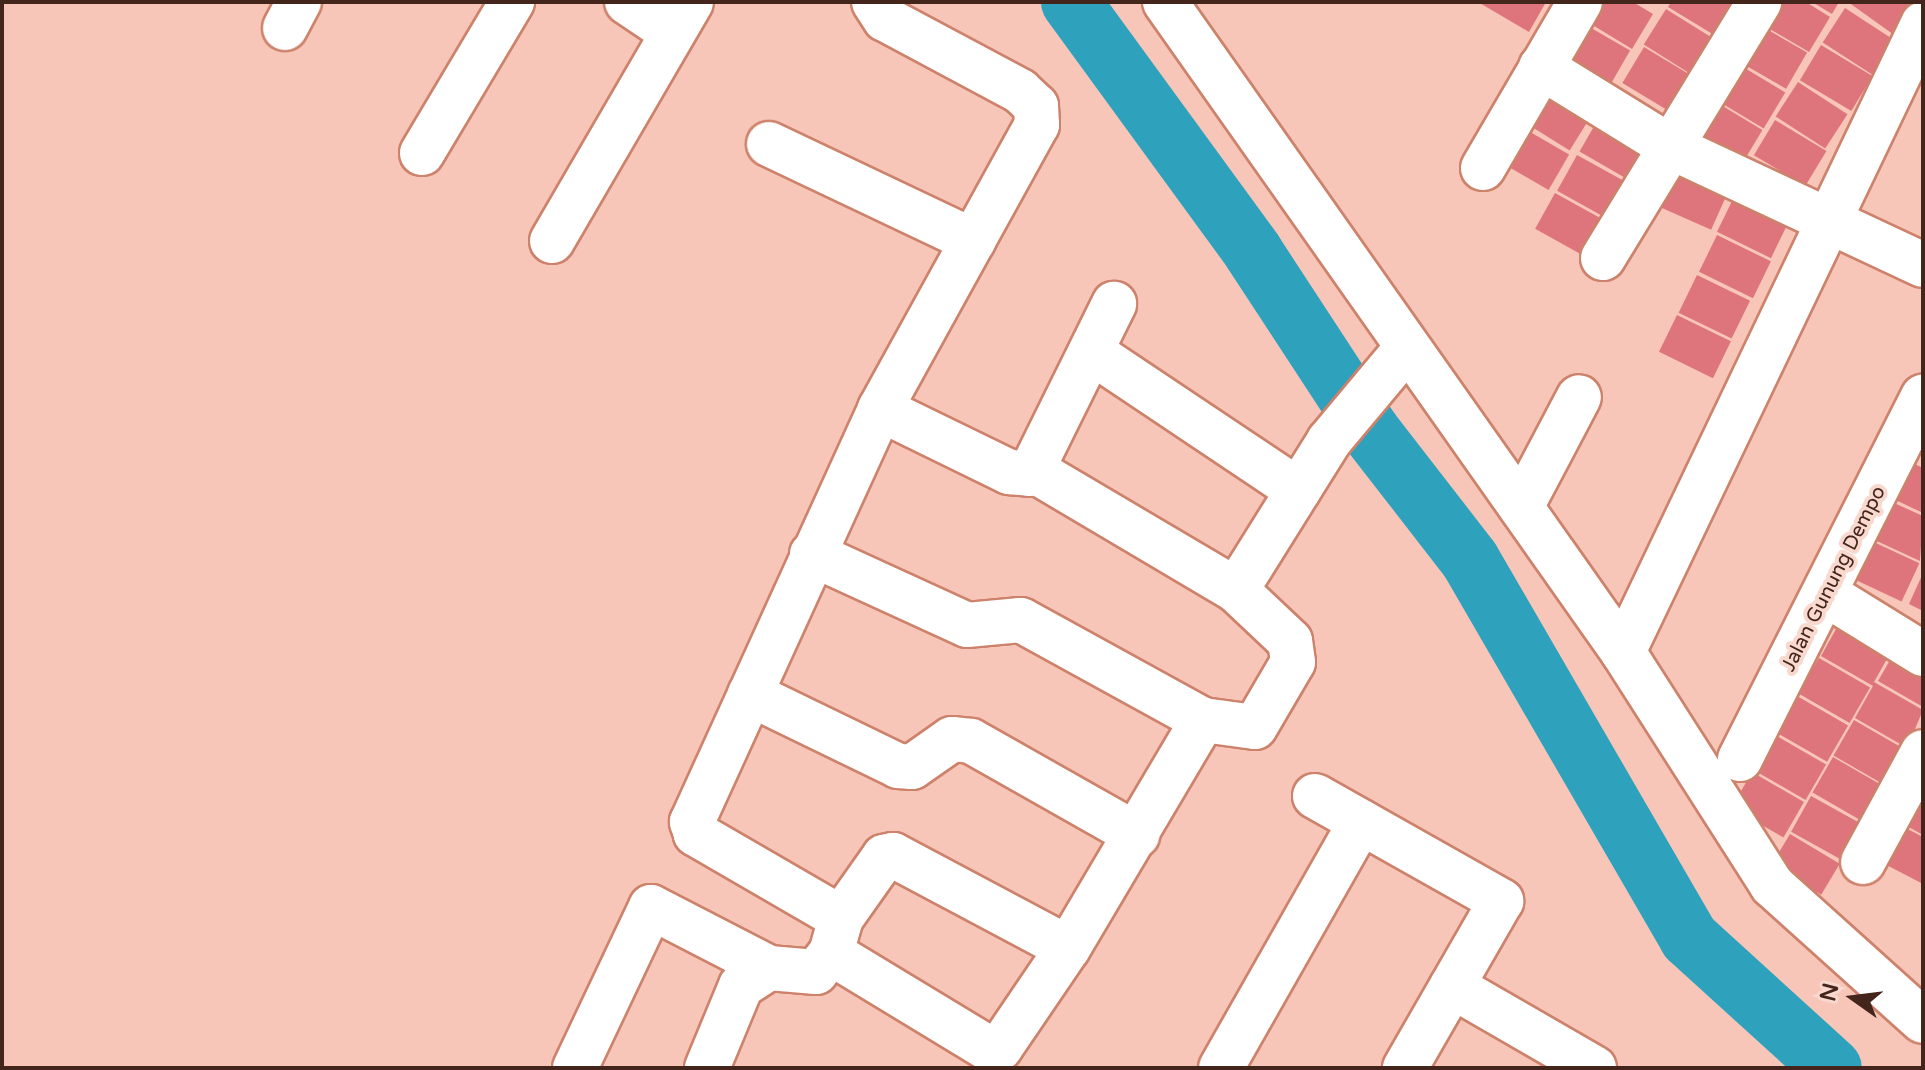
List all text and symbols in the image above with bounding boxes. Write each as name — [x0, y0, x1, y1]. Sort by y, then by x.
street label: Jalan Gunung Dempo — [1777, 482, 1891, 676]
north arrow — [1813, 958, 1893, 1038]
text: N — [1815, 980, 1844, 1004]

